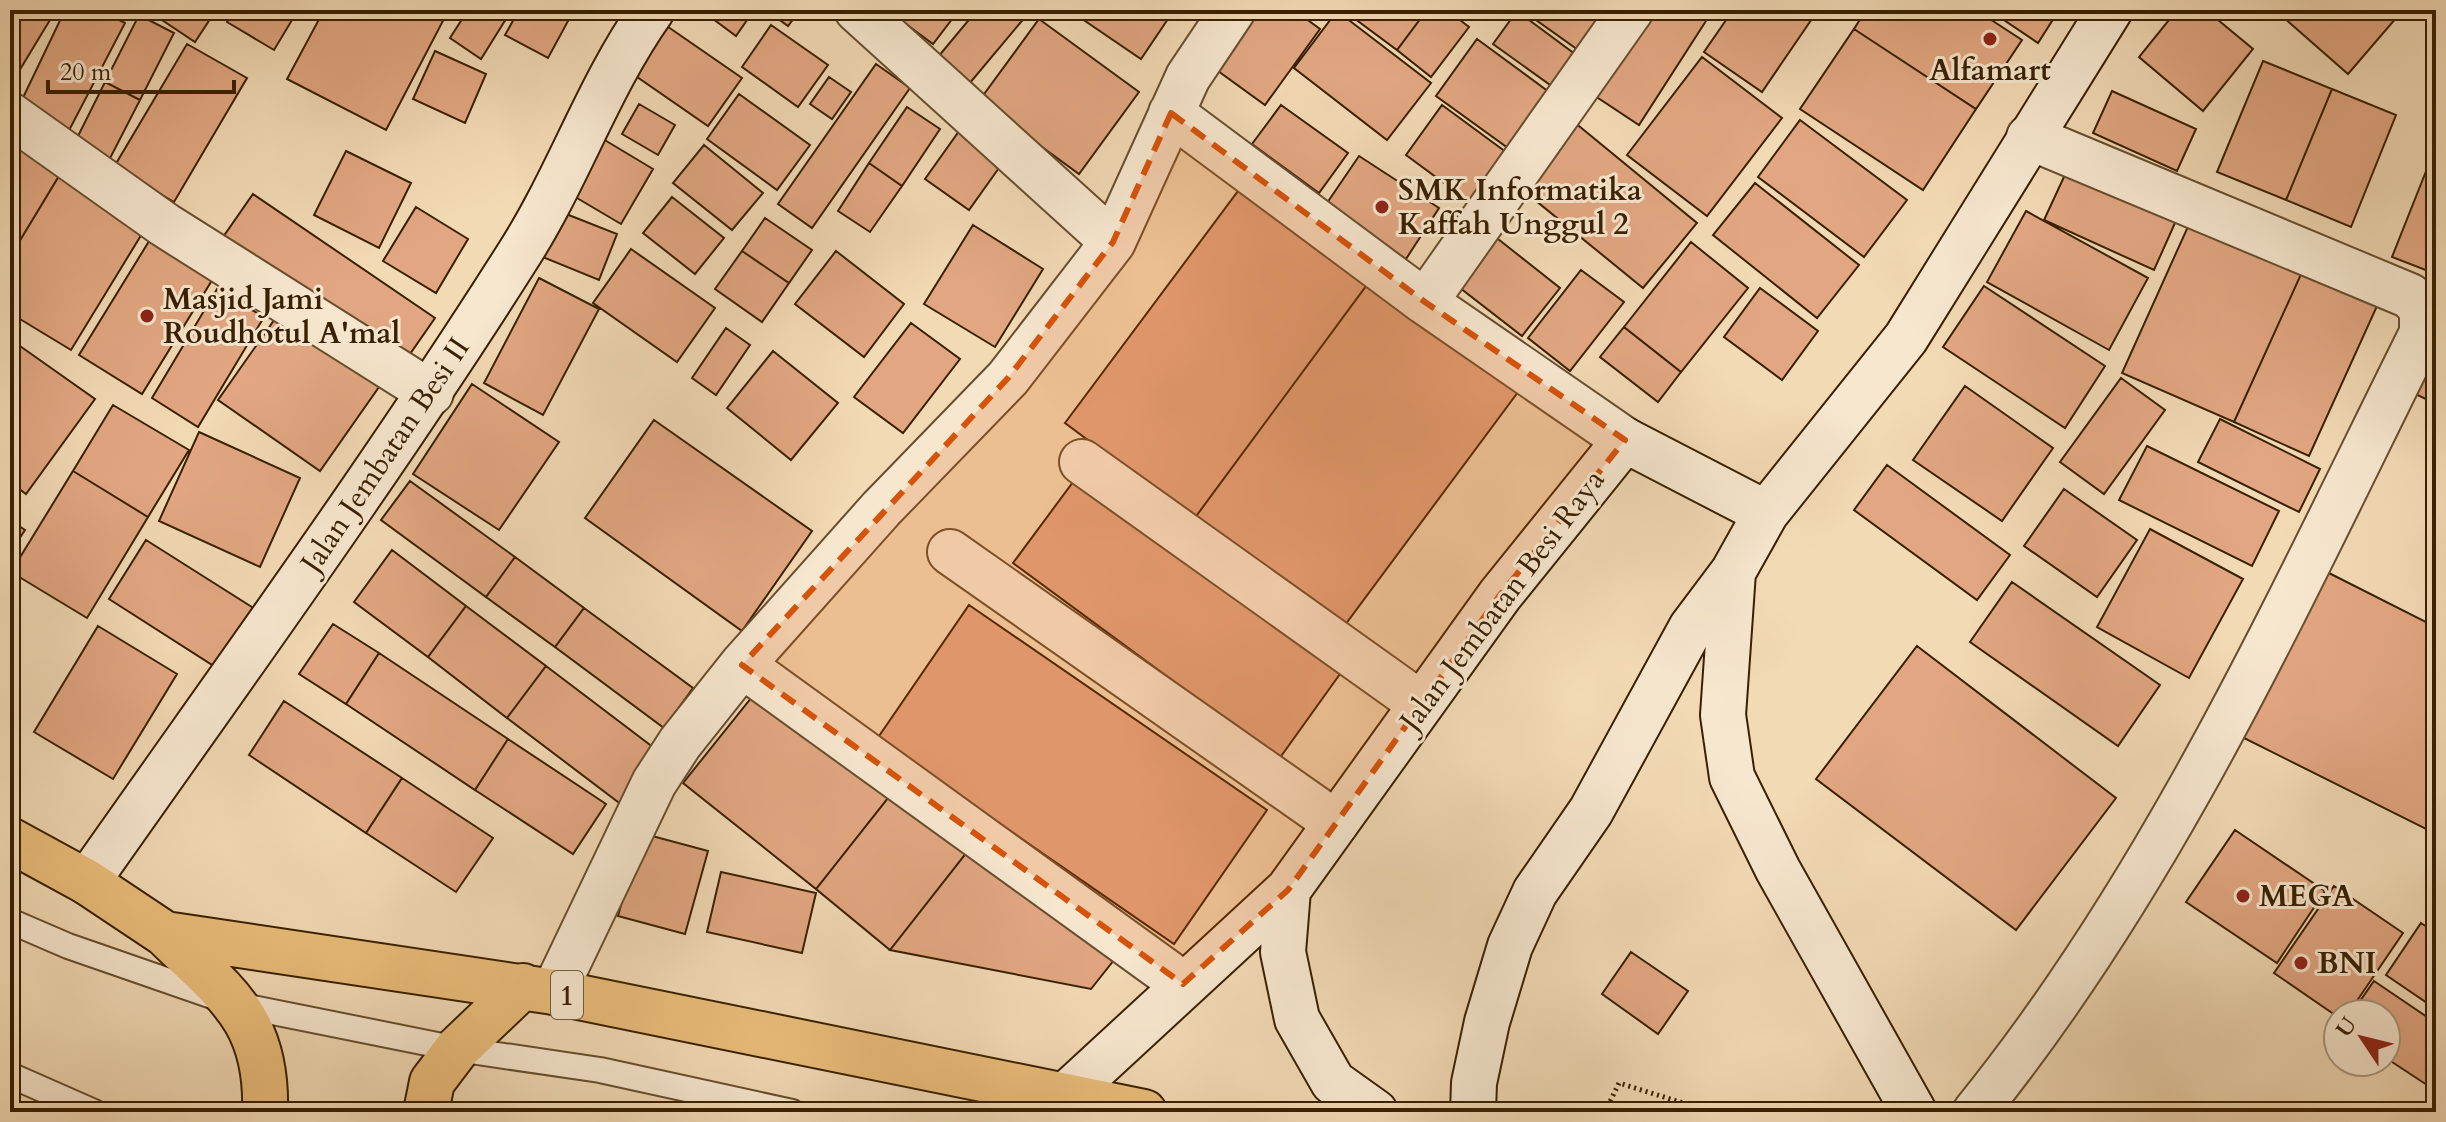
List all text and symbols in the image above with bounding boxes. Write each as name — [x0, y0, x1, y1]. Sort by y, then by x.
marker: Alfamart — [1981, 30, 1999, 48]
scale bar — [48, 44, 234, 94]
place label: Alfamart — [1929, 50, 2051, 91]
text: 20 m — [60, 56, 112, 89]
place label: SMK Informatika Kaffah Unggul 2 — [1398, 170, 1642, 245]
marker: SMK Informatika Kaffah Unggul 2 — [1373, 198, 1391, 216]
place label: Masjid Jami Roudhotul A'mal — [163, 279, 400, 354]
marker: Masjid Jami Roudhotul A'mal — [138, 307, 156, 325]
street label: Jalan Jembatan Besi II — [289, 330, 479, 584]
street label: Jalan Jembatan Besi Raya — [1388, 461, 1614, 743]
place label: MEGA — [2259, 876, 2355, 917]
marker: MEGA — [2234, 887, 2252, 905]
place label: BNI — [2317, 943, 2376, 984]
marker: BNI — [2292, 954, 2310, 972]
road number: 1 — [551, 971, 583, 1019]
north arrow — [2322, 998, 2402, 1078]
text: U — [2329, 1011, 2364, 1043]

